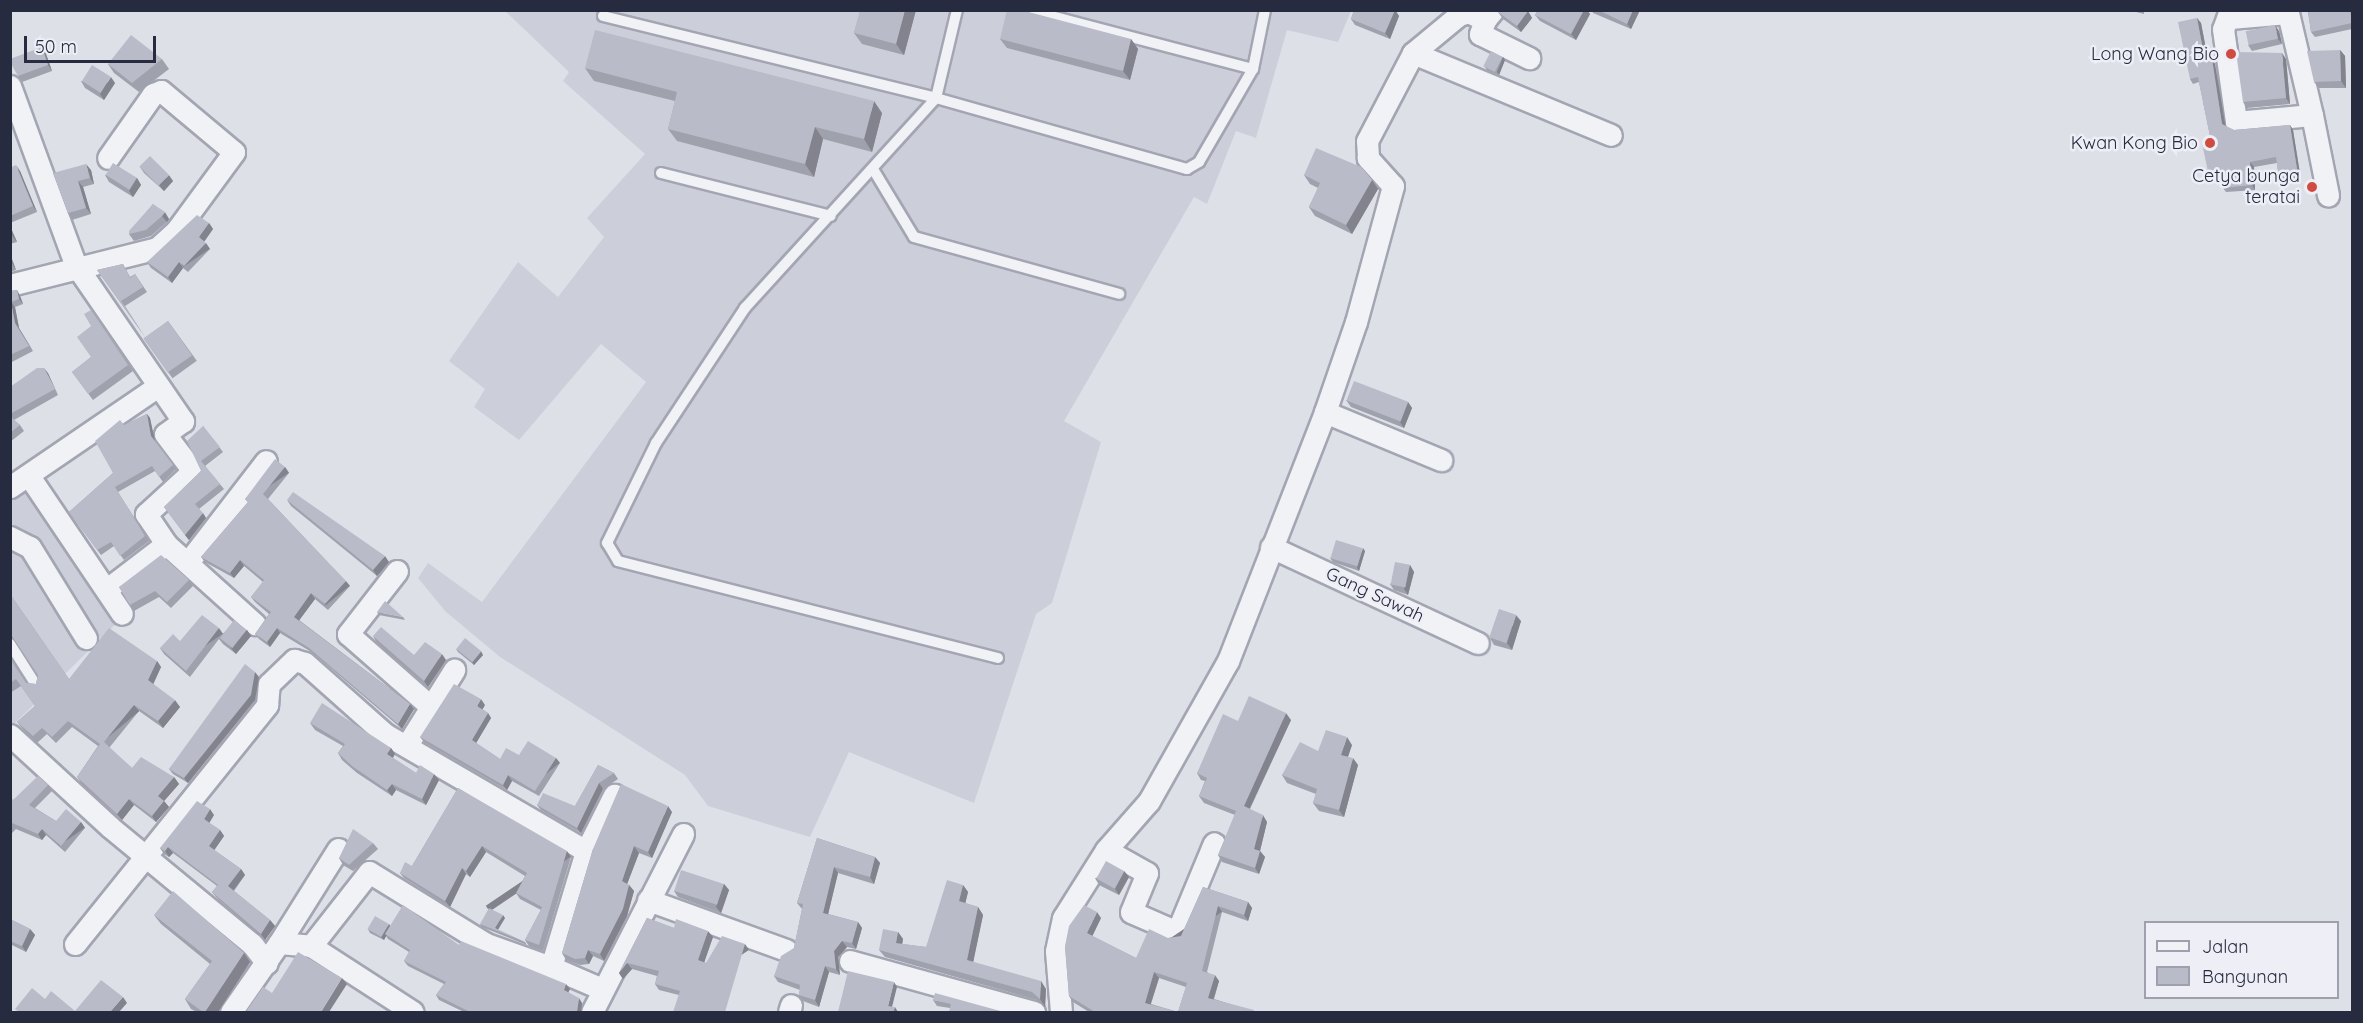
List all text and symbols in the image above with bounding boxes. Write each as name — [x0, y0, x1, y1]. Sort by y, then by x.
scale bar — [27, 24, 159, 62]
text: 50 m — [35, 35, 77, 58]
place label: Long Wang Bio — [2091, 43, 2219, 65]
marker: Long Wang Bio — [2224, 47, 2238, 61]
place label: Kwan Kong Bio — [2071, 132, 2198, 154]
marker: Kwan Kong Bio — [2203, 136, 2217, 150]
place label: Cetya bunga teratai — [2192, 166, 2300, 208]
marker: Cetya bunga teratai — [2305, 180, 2319, 194]
street label: Gang Sawah — [1322, 563, 1428, 627]
legend — [2144, 921, 2339, 999]
text: Jalan — [2202, 935, 2249, 958]
text: Bangunan — [2202, 965, 2288, 988]

